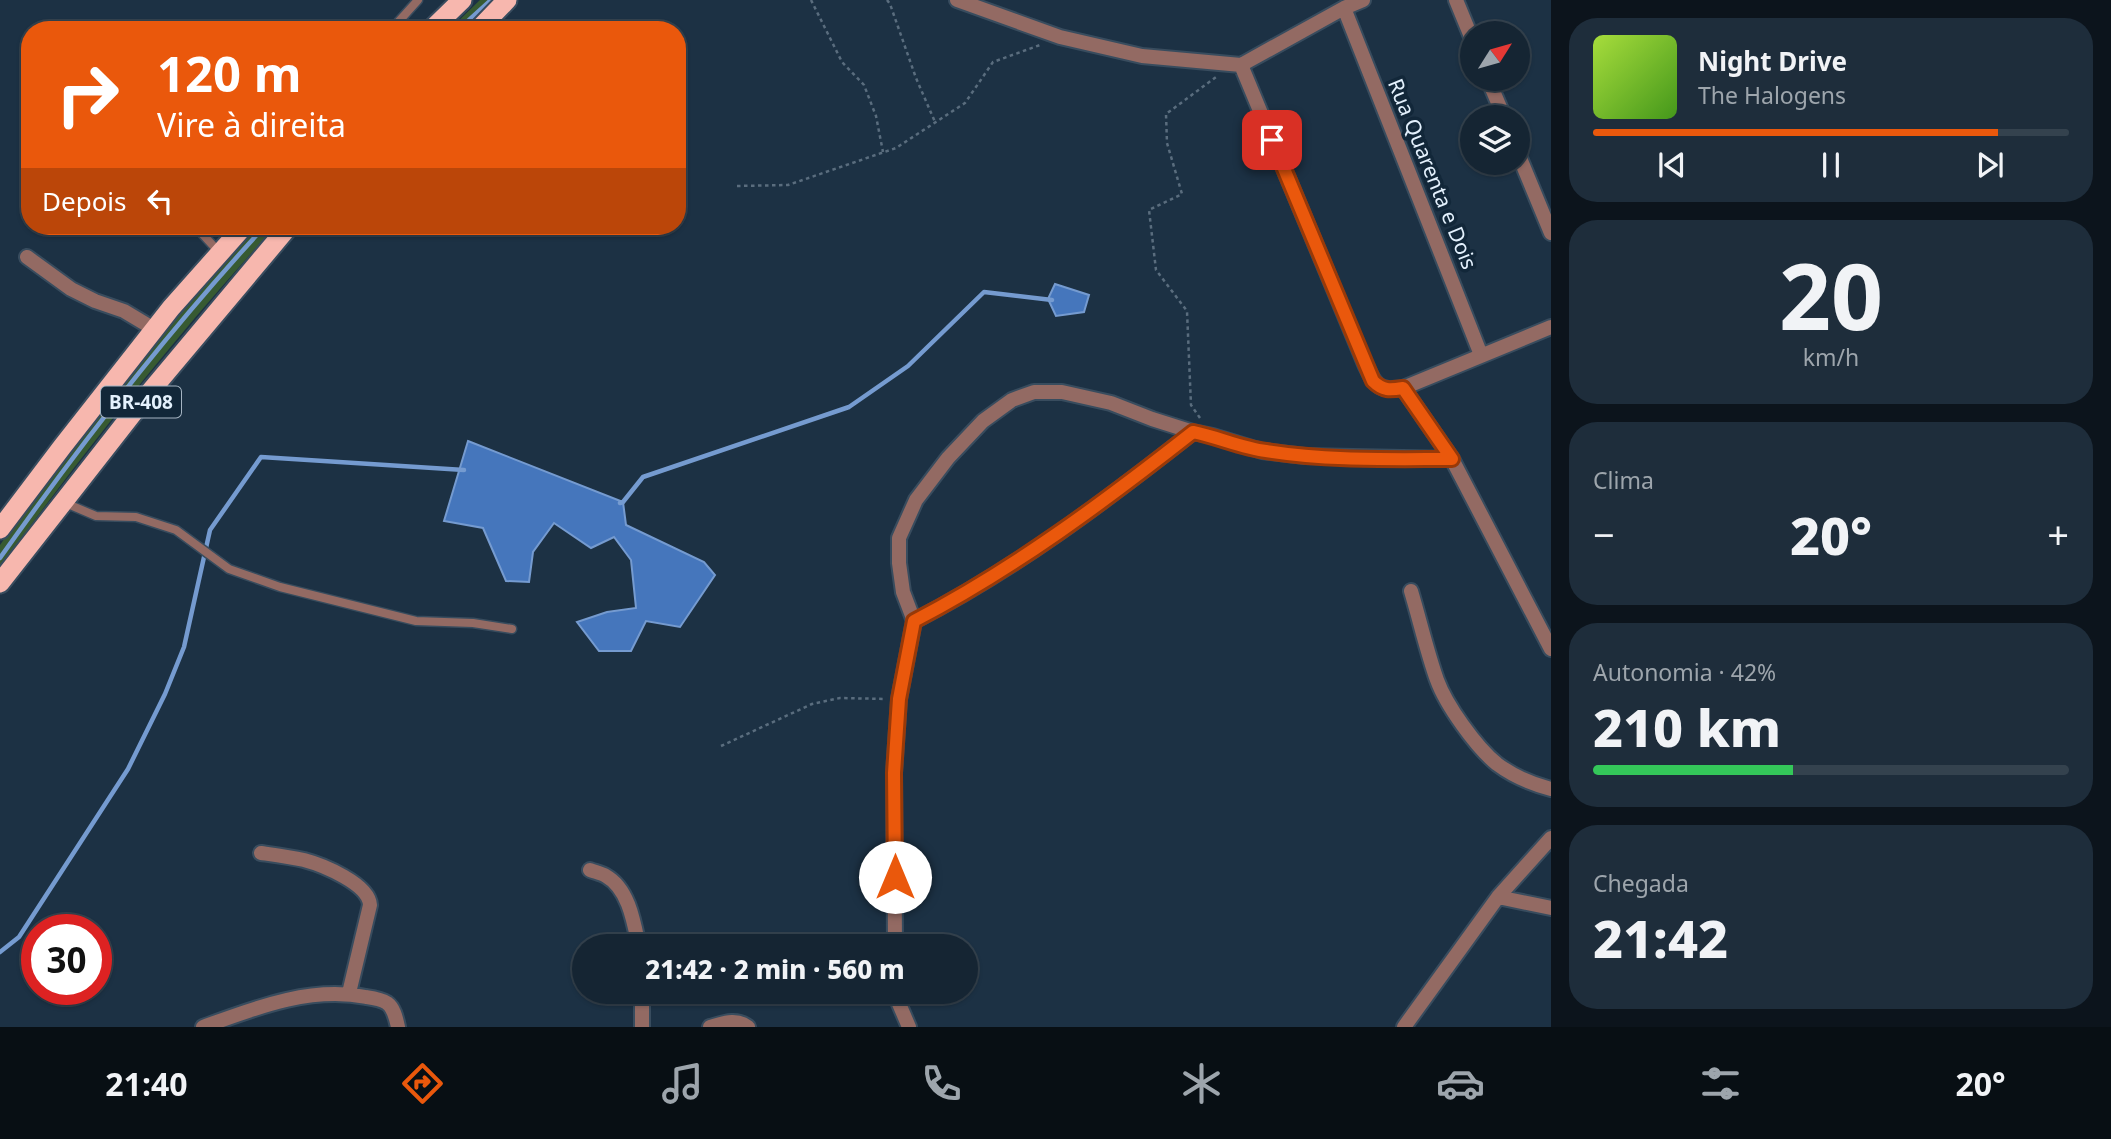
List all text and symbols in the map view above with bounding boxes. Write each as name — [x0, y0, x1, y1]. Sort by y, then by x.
north arrow — [1460, 21, 1530, 91]
map controls — [1460, 21, 1530, 175]
text: 120 m — [157, 40, 302, 106]
text: Night Drive — [1698, 43, 1847, 79]
icon: right — [42, 49, 133, 140]
street label: Rua Quarenta e Dois — [1382, 74, 1484, 273]
text: The Halogens — [1698, 79, 1846, 111]
text: Vire à direita — [157, 103, 346, 146]
button: layers — [1460, 105, 1530, 175]
pin — [1242, 110, 1302, 170]
icon: arrive — [1253, 121, 1291, 159]
icon: previous — [1653, 146, 1691, 184]
icon: pause — [1812, 146, 1850, 184]
icon: next — [1971, 146, 2009, 184]
icon: left — [141, 182, 179, 220]
text: Depois — [42, 183, 127, 219]
text: 20 — [1779, 233, 1883, 357]
text: km/h — [1803, 341, 1859, 373]
road number: BR-408 — [101, 386, 181, 418]
text: Clima — [1593, 464, 1654, 496]
text: 20° — [1790, 499, 1872, 570]
text: − — [1593, 508, 1615, 560]
text: + — [2047, 508, 2069, 560]
text: Autonomia · 42% — [1593, 656, 1776, 688]
text: 210 km — [1593, 691, 1781, 762]
position arrow — [858, 840, 932, 914]
text: Chegada — [1593, 867, 1689, 899]
text: 21:42 — [1593, 902, 1728, 973]
speed limit sign: 30 — [21, 914, 112, 1005]
text: 21:42 · 2 min · 560 m — [645, 951, 905, 987]
icon: directions — [398, 1059, 447, 1108]
icon: music — [658, 1059, 707, 1108]
icon: phone — [917, 1059, 966, 1108]
icon: climate — [1177, 1059, 1226, 1108]
icon: car — [1436, 1059, 1485, 1108]
icon: filters — [1696, 1059, 1745, 1108]
text: 21:40 — [105, 1062, 188, 1105]
text: 20° — [1955, 1062, 2006, 1105]

